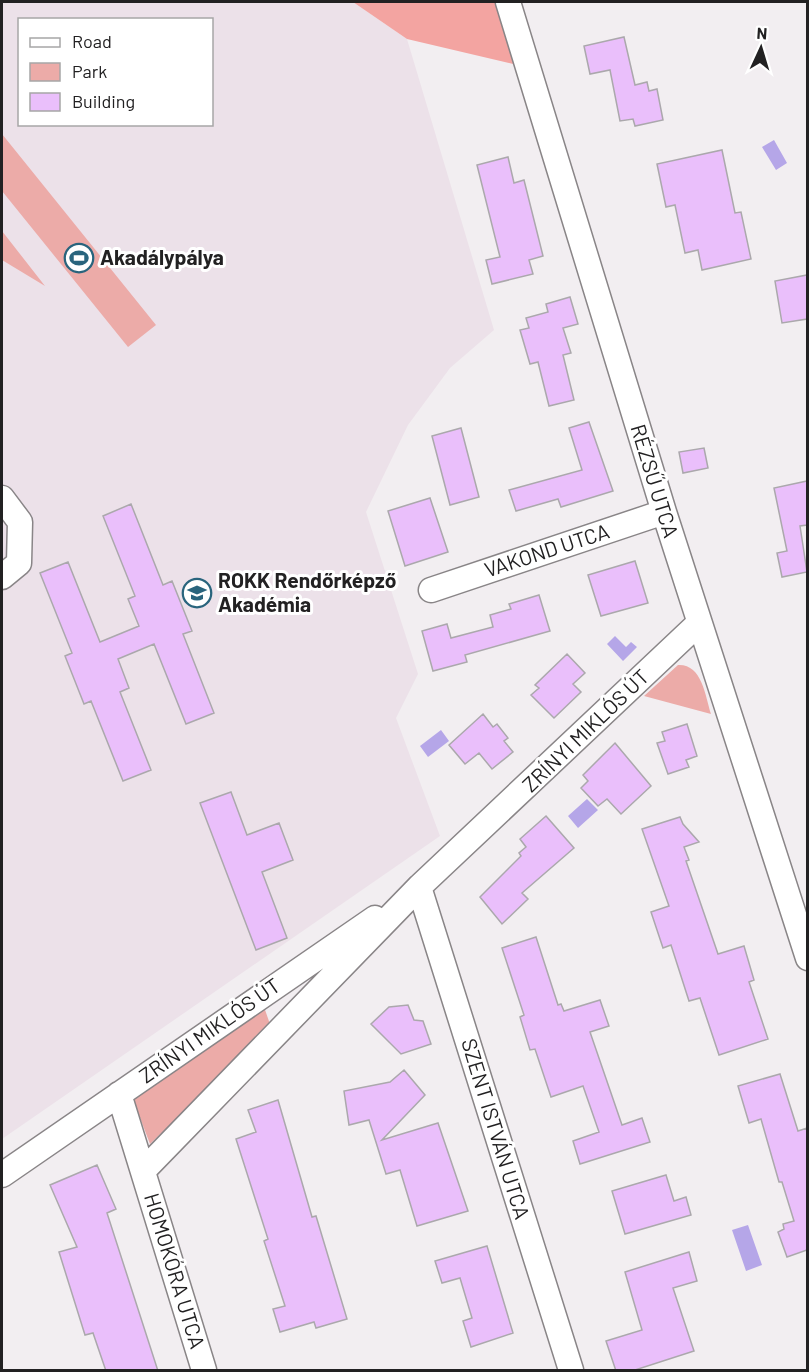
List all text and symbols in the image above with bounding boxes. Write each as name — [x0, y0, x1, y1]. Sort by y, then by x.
legend — [18, 18, 213, 126]
north arrow — [731, 18, 791, 78]
text: N — [756, 23, 768, 42]
text: Road — [72, 30, 112, 52]
text: Park — [72, 60, 107, 82]
text: Building — [72, 90, 135, 112]
sports icon: Akadálypálya — [63, 242, 95, 274]
place label: Akadálypálya — [100, 244, 224, 269]
street label: RÉZSŰ UTCA — [626, 421, 685, 540]
street label: VAKOND UTCA — [481, 518, 612, 582]
place label: ROKK Rendőrképző Akadémia — [218, 567, 396, 616]
school or university icon: ROKK Rendőrképző Akadémia — [181, 577, 213, 609]
street label: ZRÍNYI MIKLÓS ÚT — [517, 663, 653, 796]
street label: ZRÍNYI MIKLÓS ÚT — [134, 972, 284, 1088]
street label: SZENT ISTVÁN UTCA — [457, 1035, 536, 1222]
street label: HOMOKÓRA UTCA — [140, 1190, 211, 1351]

